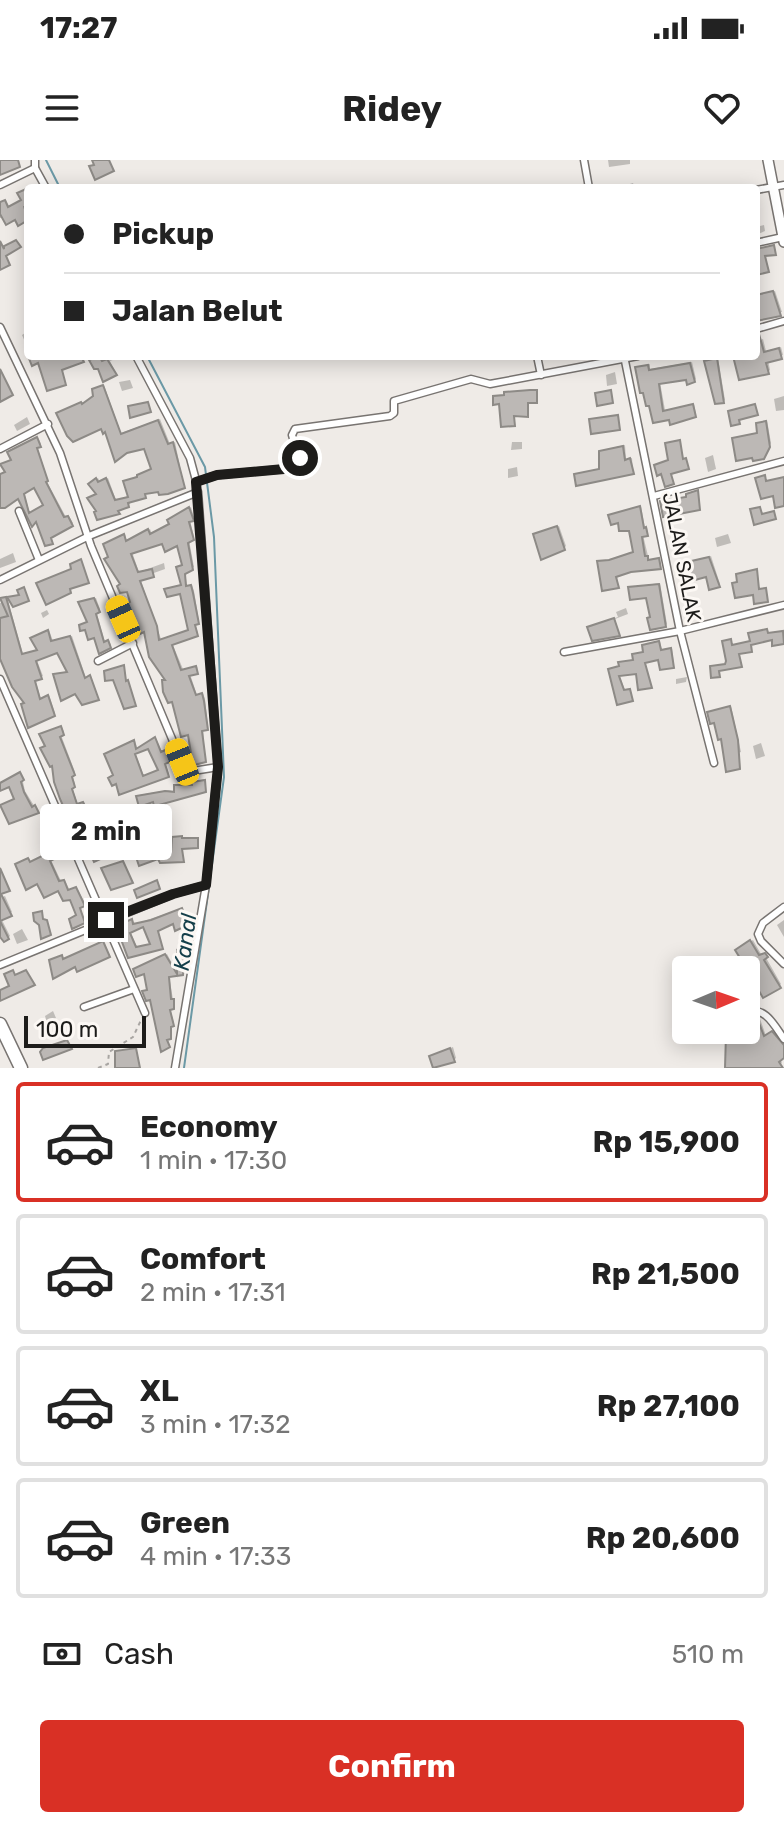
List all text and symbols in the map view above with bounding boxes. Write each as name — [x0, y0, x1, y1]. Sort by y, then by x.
text: 17:27 — [40, 10, 118, 46]
icon: menu — [40, 86, 84, 130]
icon: heart — [700, 86, 744, 130]
text: Ridey — [342, 87, 442, 130]
text: Pickup — [112, 216, 214, 252]
text: Jalan Belut — [112, 293, 283, 329]
route start — [282, 440, 318, 476]
street label: JALAN SALAK — [658, 490, 706, 624]
car — [102, 592, 144, 646]
car — [162, 735, 202, 789]
callout: 2 min — [40, 804, 172, 860]
text: 2 min — [71, 816, 141, 847]
route end — [88, 902, 124, 938]
water label: Kanal — [168, 911, 202, 972]
north arrow — [672, 956, 760, 1044]
map controls — [672, 956, 760, 1044]
scale bar — [24, 1012, 146, 1048]
text: 100 m — [36, 1016, 98, 1043]
icon: car — [44, 1106, 116, 1178]
text: Economy — [140, 1109, 278, 1145]
text: Rp 15,900 — [593, 1124, 740, 1160]
text: 1 min · 17:30 — [140, 1145, 287, 1176]
icon: car — [44, 1238, 116, 1310]
text: Comfort — [140, 1241, 266, 1277]
text: Rp 21,500 — [591, 1256, 740, 1292]
text: 2 min · 17:31 — [140, 1277, 286, 1308]
icon: car — [44, 1370, 116, 1442]
text: XL — [140, 1373, 179, 1409]
text: Rp 27,100 — [597, 1388, 740, 1424]
text: 3 min · 17:32 — [140, 1409, 291, 1440]
icon: car — [44, 1502, 116, 1574]
text: Green — [140, 1505, 230, 1541]
text: Rp 20,600 — [586, 1520, 740, 1556]
text: 4 min · 17:33 — [140, 1541, 291, 1572]
icon: cash — [40, 1632, 84, 1676]
text: Cash — [104, 1636, 174, 1672]
text: 510 m — [672, 1639, 744, 1670]
button: Confirm — [40, 1720, 744, 1812]

